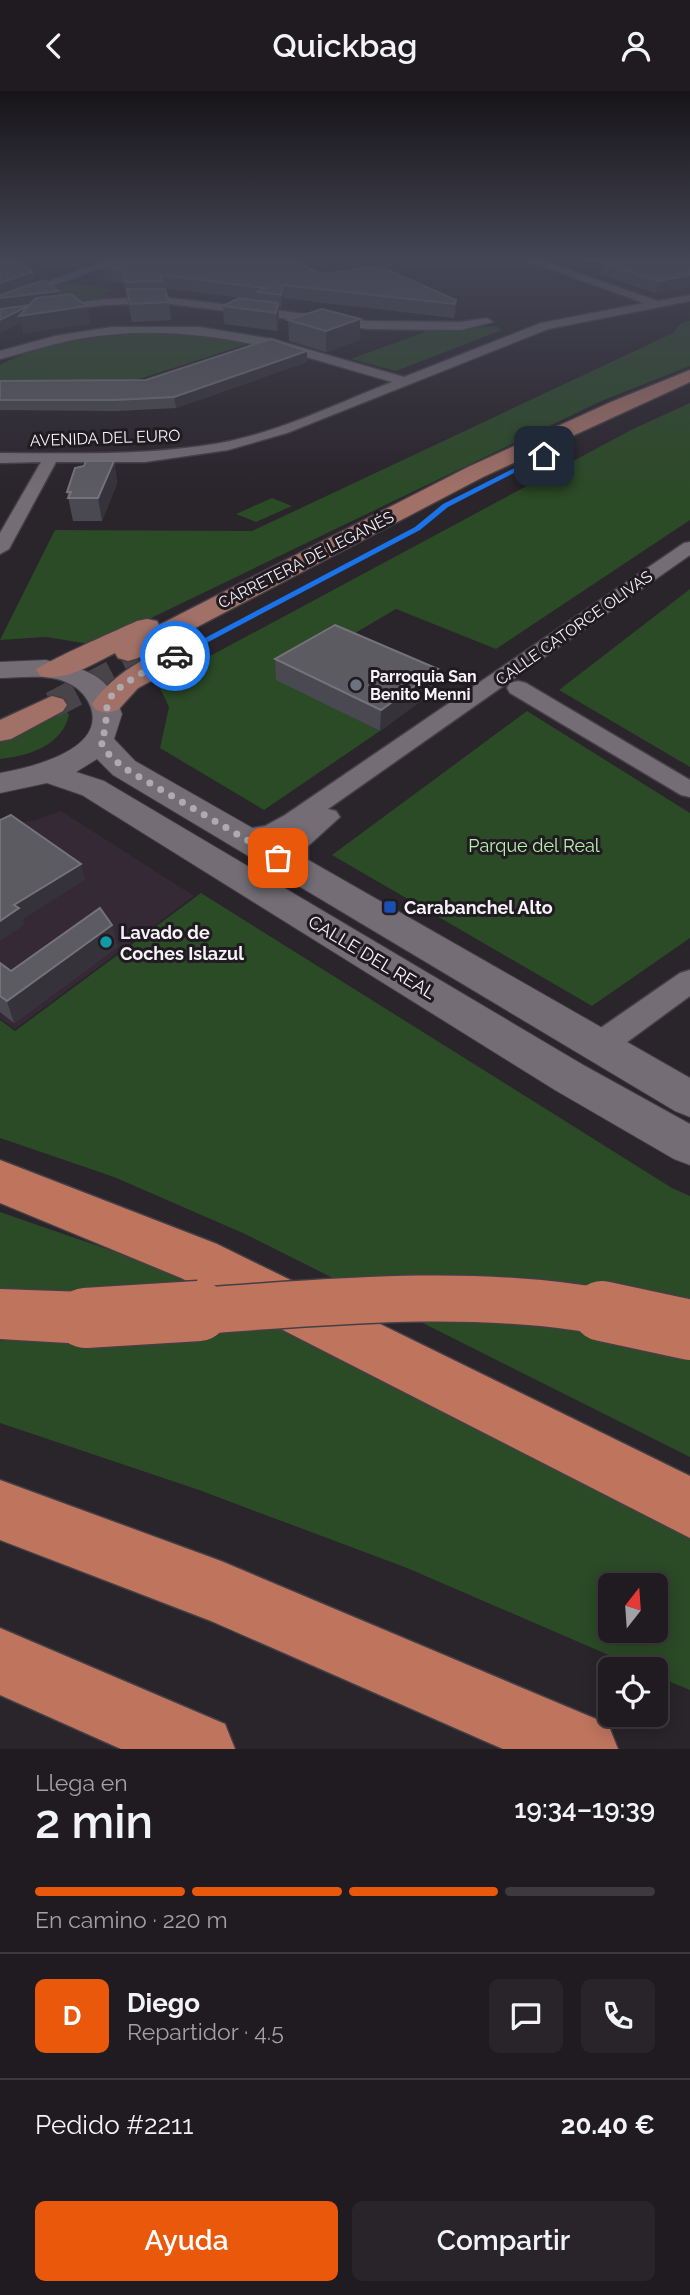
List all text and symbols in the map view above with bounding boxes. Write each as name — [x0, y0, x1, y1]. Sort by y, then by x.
icon: back — [35, 27, 73, 65]
text: Quickbag — [273, 27, 417, 64]
icon: person — [617, 27, 655, 65]
street label: AVENIDA DEL EURO — [29, 426, 181, 450]
pin — [514, 426, 574, 486]
icon: home — [525, 437, 563, 475]
street label: CARRETERA DE LEGANÉS — [214, 506, 397, 613]
street label: CALLE CATORCE OLIVAS — [492, 566, 656, 689]
courier — [140, 621, 210, 691]
icon: car — [156, 637, 194, 675]
place label: Parroquia San Benito Menni — [370, 667, 477, 704]
marker: Parroquia San Benito Menni — [348, 677, 364, 693]
pin — [248, 828, 308, 888]
park label: Parque del Real — [468, 835, 600, 856]
icon: bag — [259, 839, 297, 877]
place label: Carabanchel Alto — [404, 897, 553, 918]
marker: Carabanchel Alto — [382, 899, 398, 915]
street label: CALLE DEL REAL — [305, 911, 440, 1004]
place label: Lavado de Coches Islazul — [120, 922, 244, 964]
marker: Lavado de Coches Islazul — [98, 934, 114, 950]
north arrow — [598, 1573, 668, 1643]
map controls — [598, 1573, 668, 1727]
button: locate — [598, 1657, 668, 1727]
text: Llega en — [35, 1769, 128, 1796]
text: 19:34–19:39 — [514, 1794, 655, 1824]
text: 2 min — [35, 1795, 153, 1849]
text: En camino · 220 m — [35, 1906, 228, 1933]
button: chat — [489, 1979, 563, 2053]
button: phone — [581, 1979, 655, 2053]
text: Diego — [127, 1988, 200, 2018]
text: D — [63, 2001, 81, 2031]
text: Repartidor · 4.5 — [127, 2018, 284, 2045]
text: Pedido #2211 — [35, 2110, 193, 2140]
text: 20.40 € — [561, 2110, 655, 2140]
button: Ayuda — [35, 2201, 338, 2281]
button: Compartir — [352, 2201, 655, 2281]

